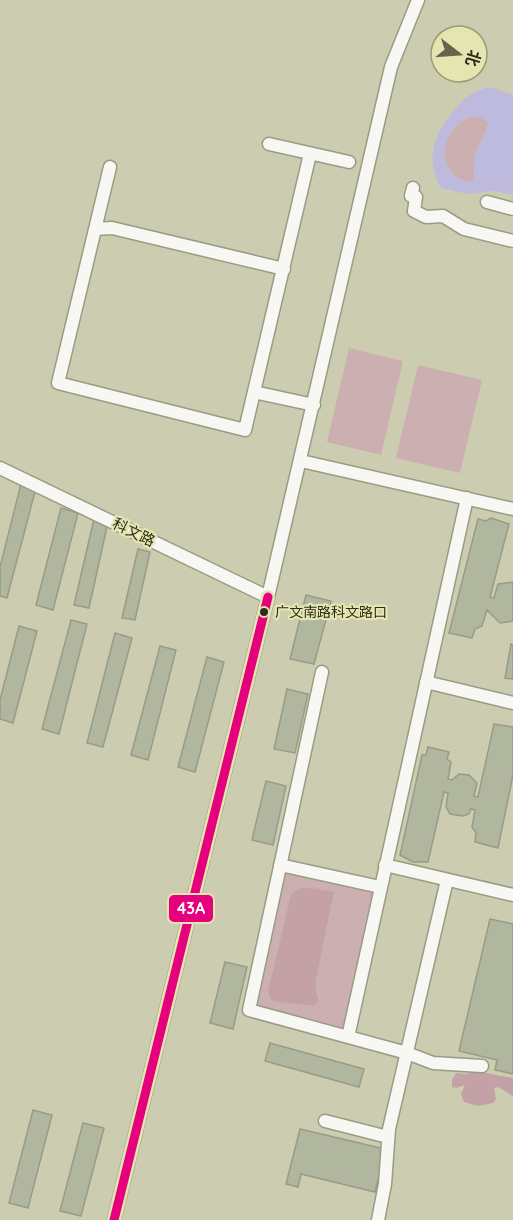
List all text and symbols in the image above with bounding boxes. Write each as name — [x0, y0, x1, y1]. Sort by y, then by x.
north arrow — [429, 24, 489, 84]
text: 北 — [461, 48, 485, 69]
street label: 科文路 — [110, 514, 158, 550]
place label: 广文南路科文路口 — [275, 603, 387, 621]
marker: 广文南路科文路口 — [258, 606, 270, 618]
line badge: 43A — [168, 894, 214, 923]
text: 43A — [177, 898, 206, 918]

